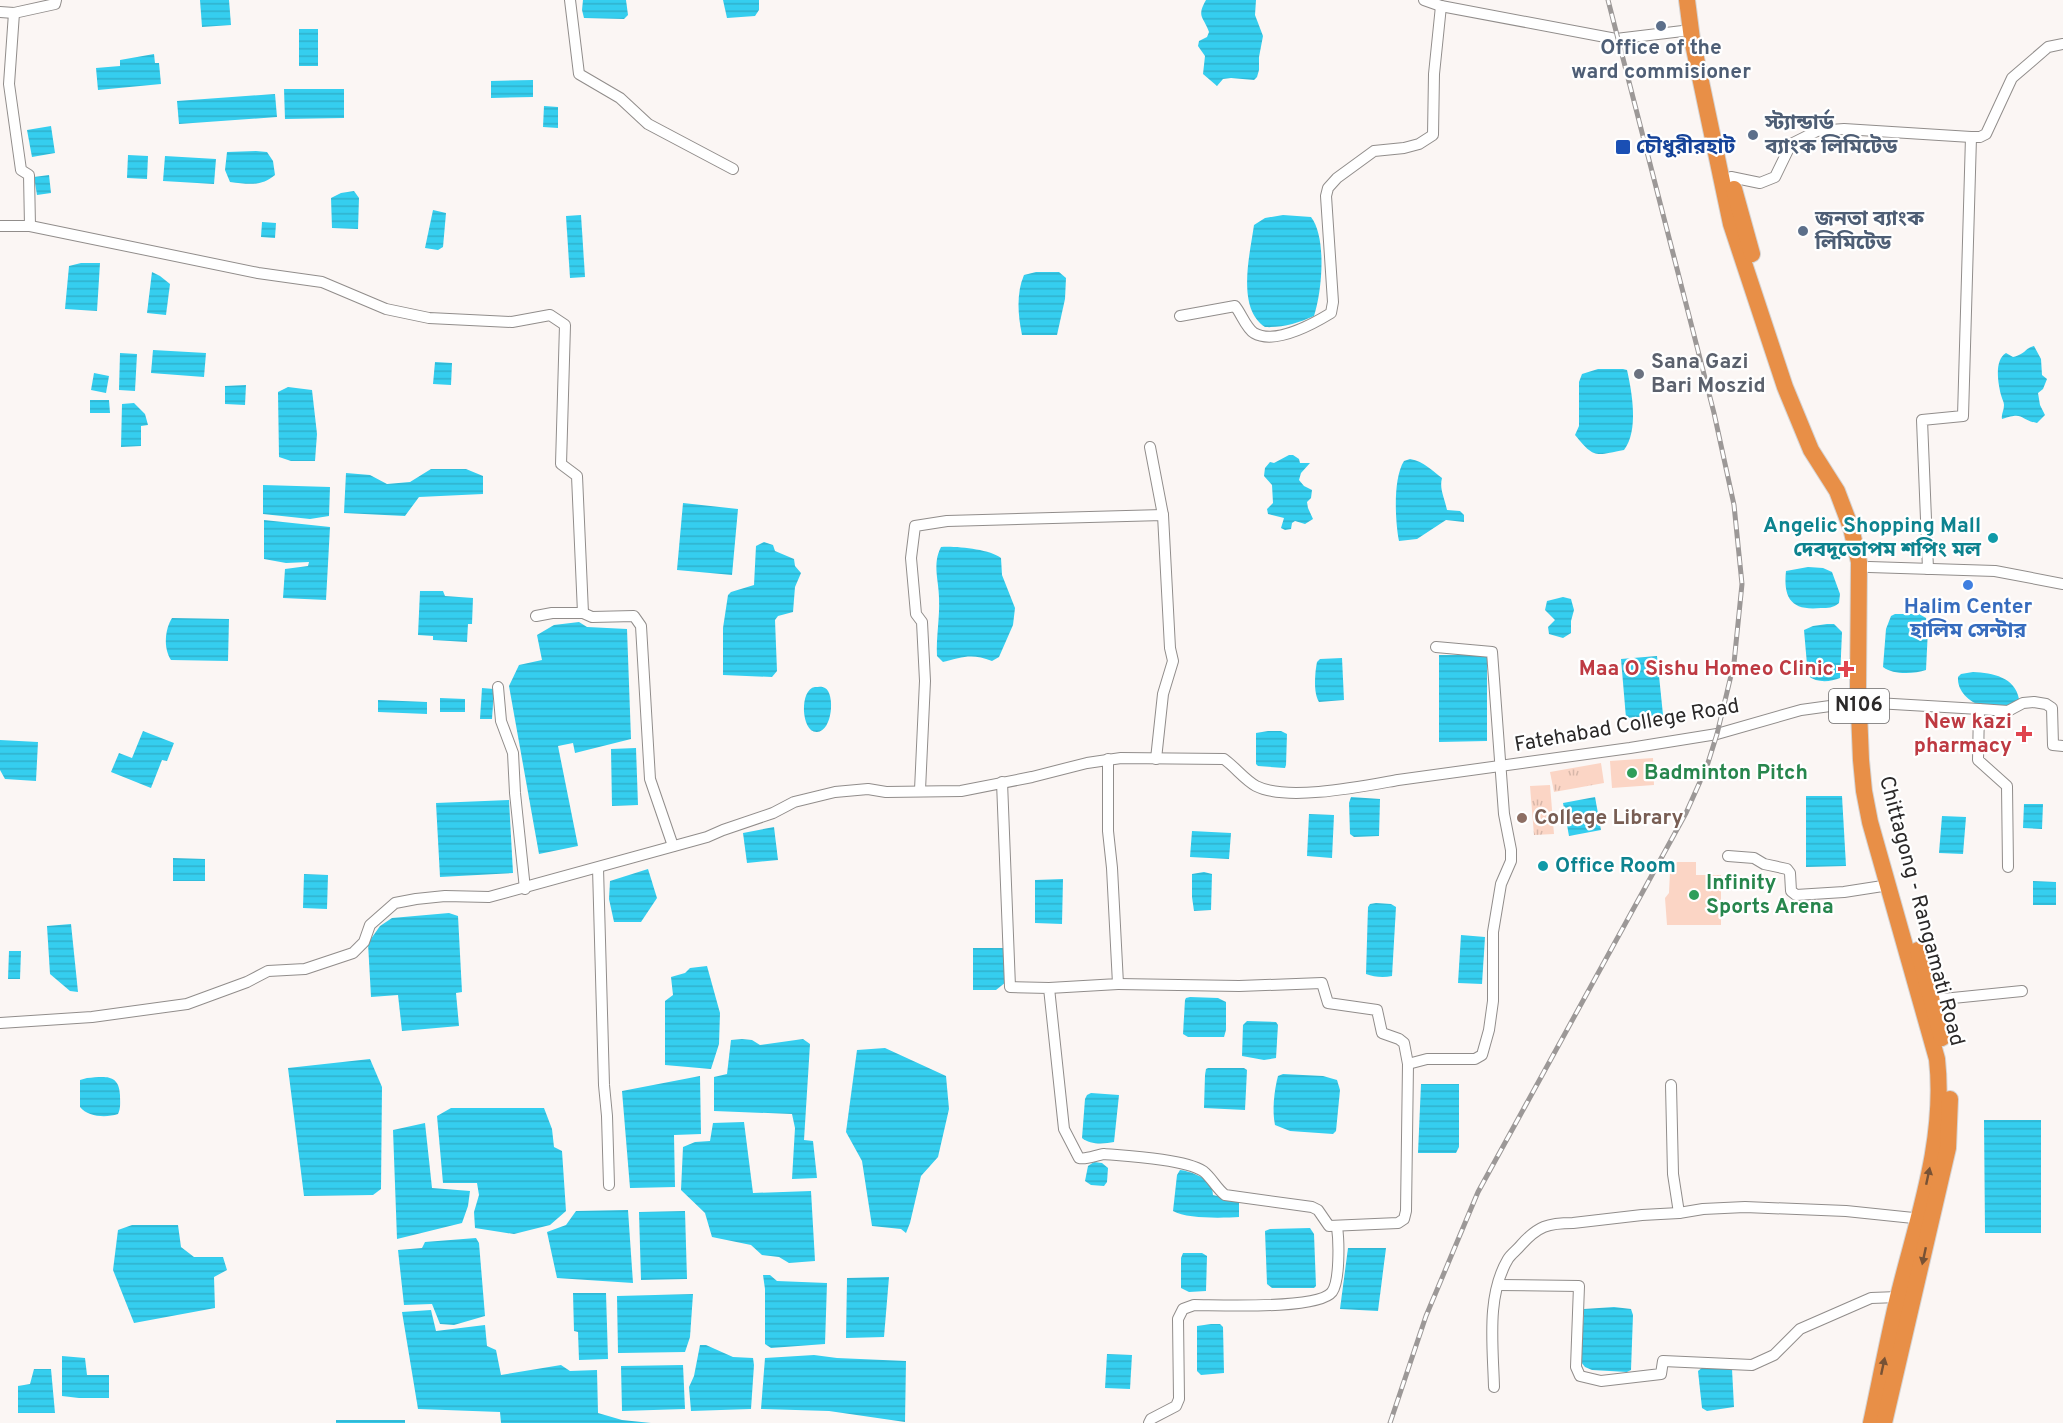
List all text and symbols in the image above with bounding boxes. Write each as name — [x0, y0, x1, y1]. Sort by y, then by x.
marker: Office of the ward commisioner — [1654, 19, 1668, 33]
place label: Office of the ward commisioner — [1571, 35, 1751, 86]
place label: স্ট্যান্ডার্ড ব্যাংক লিমিটেড — [1764, 109, 1898, 161]
marker: স্ট্যান্ডার্ড ব্যাংক লিমিটেড — [1746, 128, 1760, 142]
place label: চৌধুরীরহাট — [1636, 134, 1735, 161]
marker: চৌধুরীরহাট — [1614, 138, 1632, 156]
place label: জনতা ব্যাংক লিমিটেড — [1814, 206, 1925, 257]
marker: জনতা ব্যাংক লিমিটেড — [1796, 224, 1810, 238]
place label: Sana Gazi Bari Moszid — [1651, 349, 1766, 400]
marker: Sana Gazi Bari Moszid — [1632, 367, 1646, 381]
place label: Angelic Shopping Mall দেবদূতোপম শপিং মল — [1763, 513, 1982, 564]
marker: Angelic Shopping Mall দেবদূতোপম শপিং মল — [1986, 531, 2000, 545]
marker: Halim Center হালিম সেন্টার — [1961, 578, 1975, 592]
place label: Halim Center হালিম সেন্টার — [1904, 594, 2032, 645]
place label: Maa O Sishu Homeo Clinic — [1579, 656, 1834, 683]
marker: Maa O Sishu Homeo Clinic — [1839, 662, 1853, 676]
road number: N106 — [1829, 689, 1889, 723]
street label: Fatehabad College Road — [1513, 693, 1741, 759]
place label: New kazi pharmacy — [1914, 709, 2012, 760]
marker: New kazi pharmacy — [2017, 727, 2031, 741]
place label: Badminton Pitch — [1644, 760, 1808, 787]
marker: Badminton Pitch — [1625, 766, 1639, 780]
street label: Chittagong - Rangamati Road — [1872, 773, 1970, 1049]
place label: College Library — [1534, 805, 1683, 832]
marker: College Library — [1515, 811, 1529, 825]
place label: Office Room — [1555, 853, 1676, 880]
marker: Office Room — [1536, 859, 1550, 873]
place label: Infinity Sports Arena — [1706, 870, 1834, 921]
marker: Infinity Sports Arena — [1687, 888, 1701, 902]
one-way arrow — [1924, 1167, 1934, 1185]
one-way arrow — [1918, 1247, 1928, 1265]
one-way arrow — [1879, 1357, 1889, 1375]

